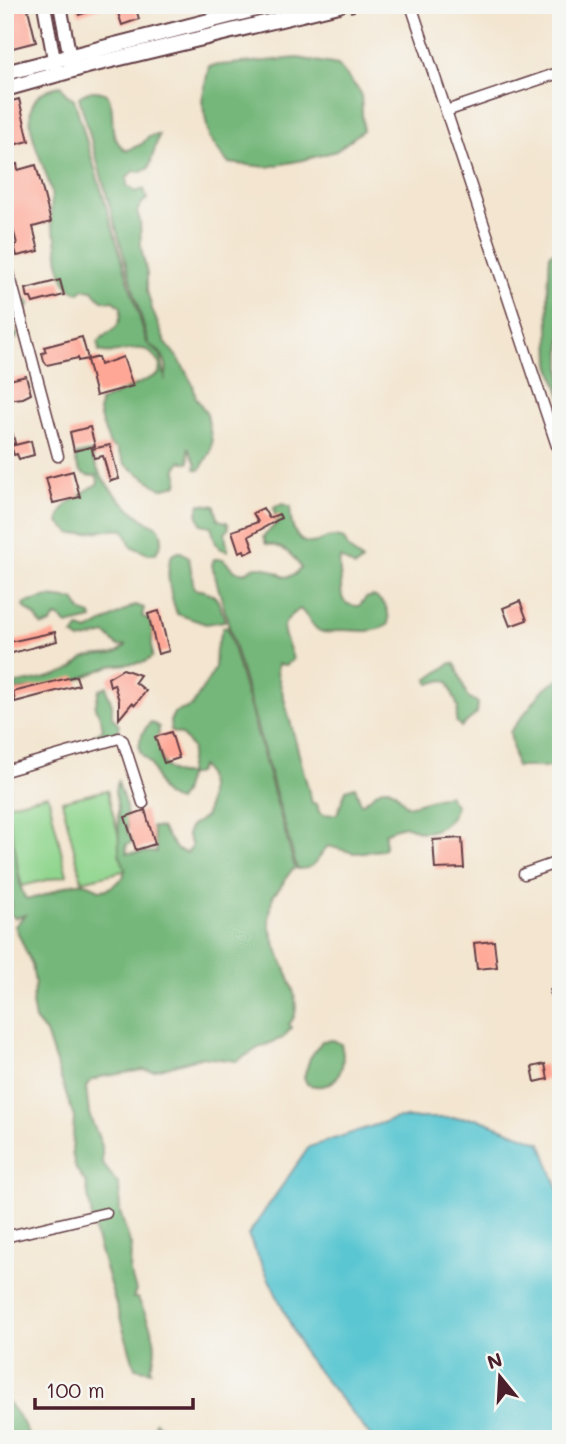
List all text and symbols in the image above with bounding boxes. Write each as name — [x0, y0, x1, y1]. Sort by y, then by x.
north arrow — [464, 1342, 534, 1412]
text: N — [484, 1346, 505, 1374]
scale bar — [35, 1367, 192, 1411]
text: 100 m — [46, 1376, 105, 1403]

